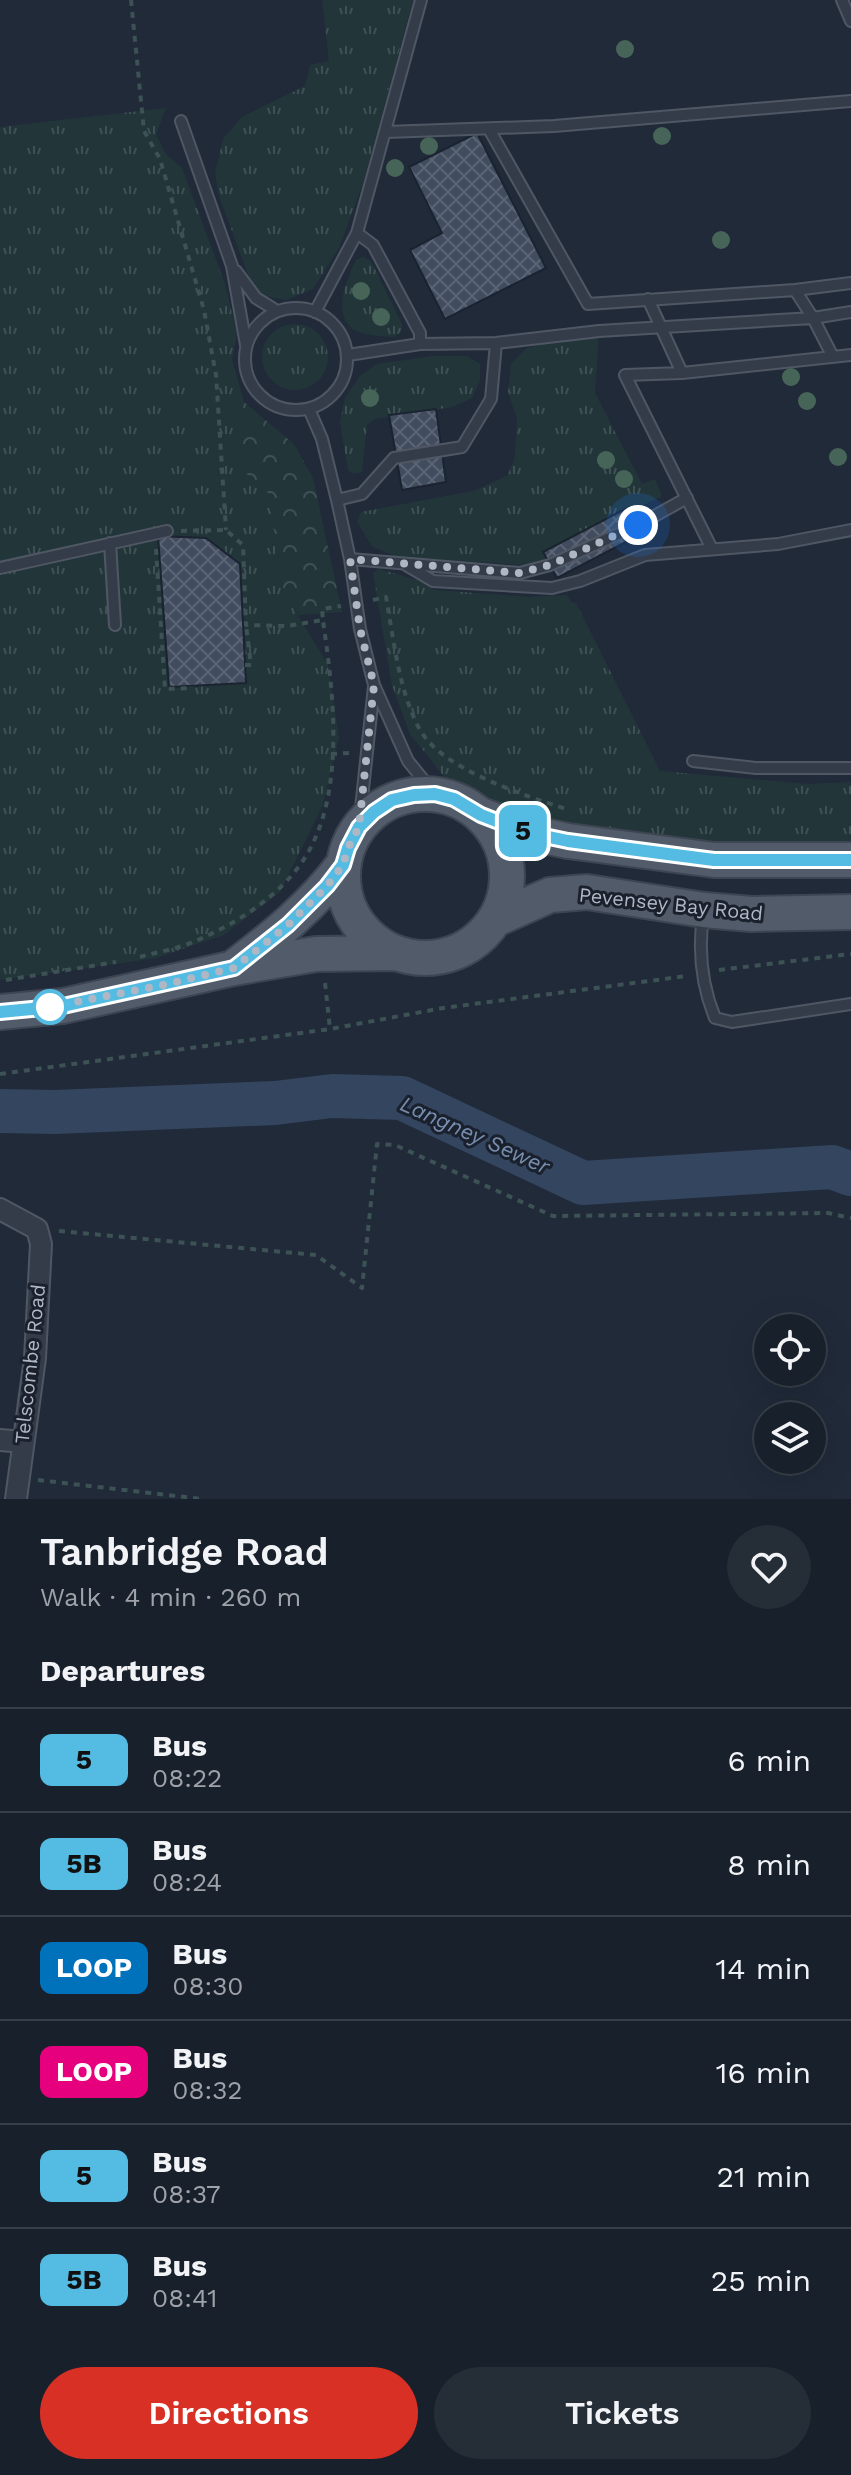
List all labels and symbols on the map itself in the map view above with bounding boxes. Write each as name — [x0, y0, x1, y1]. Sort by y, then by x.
your location — [618, 505, 658, 545]
line badge: 5 — [497, 805, 549, 857]
street label: Pevensey Bay Road — [578, 882, 764, 926]
unlabelled marker — [33, 990, 67, 1024]
water label: Langney Sewer — [397, 1091, 555, 1180]
street label: Telscombe Road — [10, 1283, 50, 1445]

